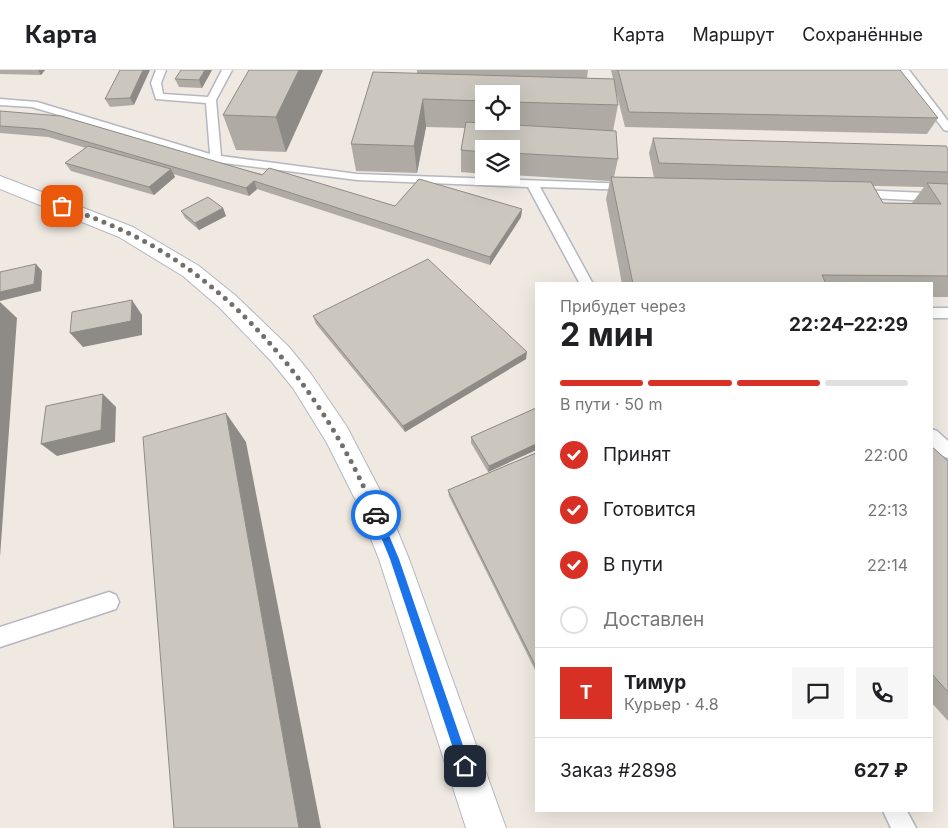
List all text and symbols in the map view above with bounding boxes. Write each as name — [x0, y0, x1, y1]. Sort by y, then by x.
text: Карта — [25, 20, 97, 49]
text: Карта — [613, 24, 665, 45]
text: Маршрут — [693, 24, 774, 45]
text: Сохранённые — [802, 24, 923, 45]
map controls — [475, 85, 520, 185]
button: locate — [475, 85, 520, 130]
button: layers — [475, 140, 520, 185]
pin — [41, 185, 83, 227]
icon: bag — [48, 192, 76, 220]
text: Прибудет через — [560, 296, 686, 316]
text: 22:24–22:29 — [789, 313, 908, 336]
text: 2 мин — [560, 315, 654, 354]
text: В пути · 50 m — [560, 394, 662, 414]
icon: check — [560, 441, 588, 469]
text: Принят — [603, 443, 671, 466]
text: 22:00 — [864, 445, 908, 465]
courier — [351, 490, 401, 540]
icon: check — [560, 496, 588, 524]
text: Готовится — [603, 498, 696, 521]
text: 22:13 — [867, 500, 908, 520]
icon: car — [362, 501, 390, 529]
icon: check — [560, 551, 588, 579]
text: В пути — [603, 553, 663, 576]
text: 22:14 — [867, 555, 908, 575]
text: Доставлен — [603, 608, 704, 631]
button: chat — [792, 667, 844, 719]
button: phone — [856, 667, 908, 719]
text: Тимур — [624, 671, 686, 694]
text: Т — [580, 681, 592, 704]
text: Курьер · 4.8 — [624, 694, 719, 714]
pin — [444, 745, 486, 787]
icon: home — [451, 752, 479, 780]
text: Заказ #2898 — [560, 759, 677, 782]
text: 627 ₽ — [854, 759, 908, 782]

